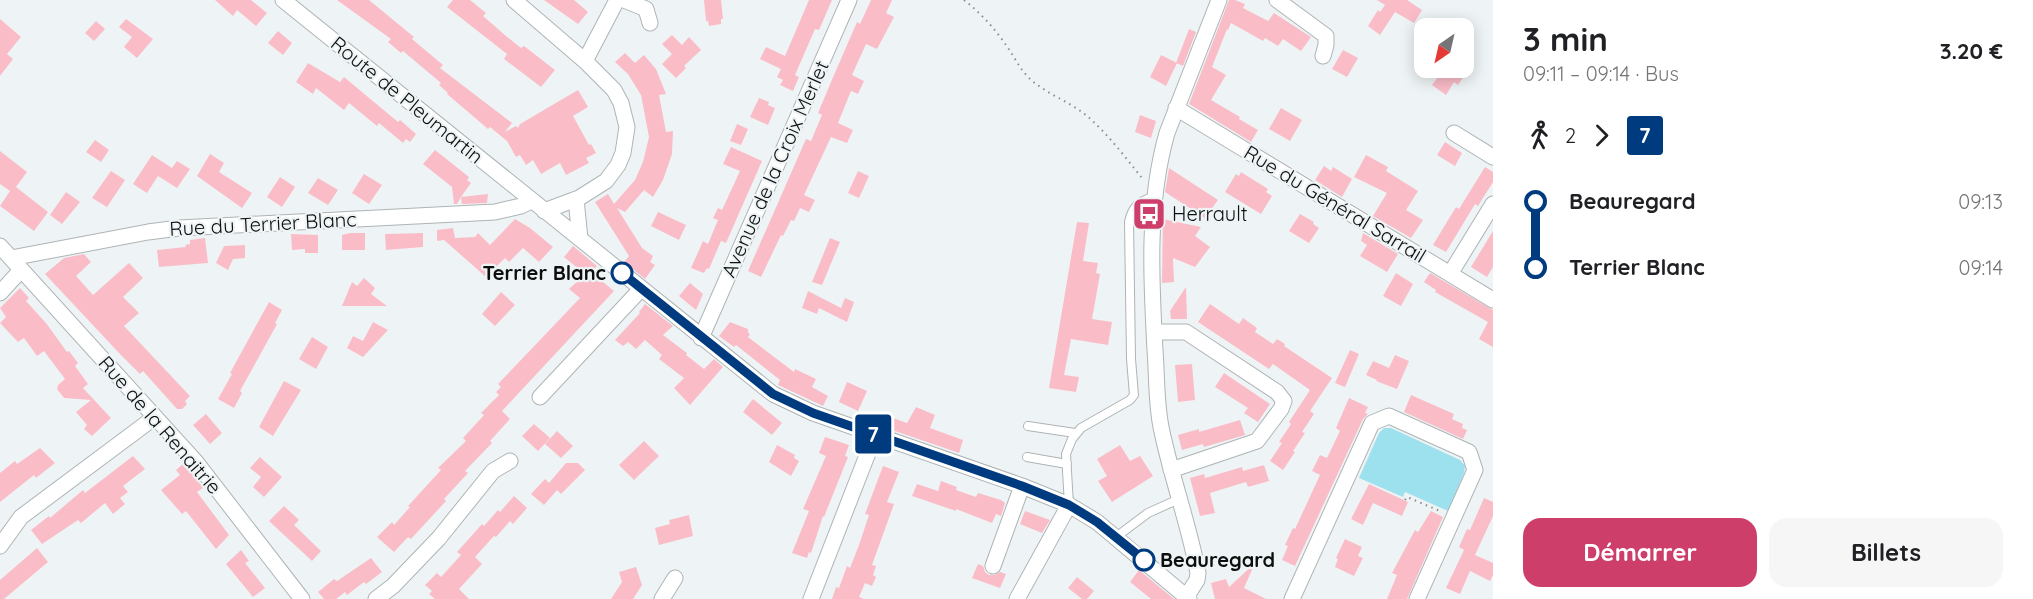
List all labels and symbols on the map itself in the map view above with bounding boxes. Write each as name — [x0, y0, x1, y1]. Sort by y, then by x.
north arrow — [1414, 18, 1474, 78]
street label: Route de Pleumartin — [326, 31, 489, 169]
street label: Avenue de la Croix Merlet — [715, 56, 834, 281]
street label: Rue du Général Sarrail — [1240, 139, 1431, 268]
bus stop icon: Herrault — [1131, 196, 1167, 232]
place label: Herrault — [1172, 201, 1248, 226]
street label: Rue du Terrier Blanc — [169, 206, 357, 241]
place label: Terrier Blanc — [483, 260, 606, 285]
marker: Terrier Blanc — [611, 262, 633, 284]
street label: Rue de la Renaitrie — [94, 350, 227, 499]
line badge: 7 — [854, 414, 892, 454]
place label: Beauregard — [1160, 547, 1275, 572]
marker: Beauregard — [1133, 549, 1155, 571]

